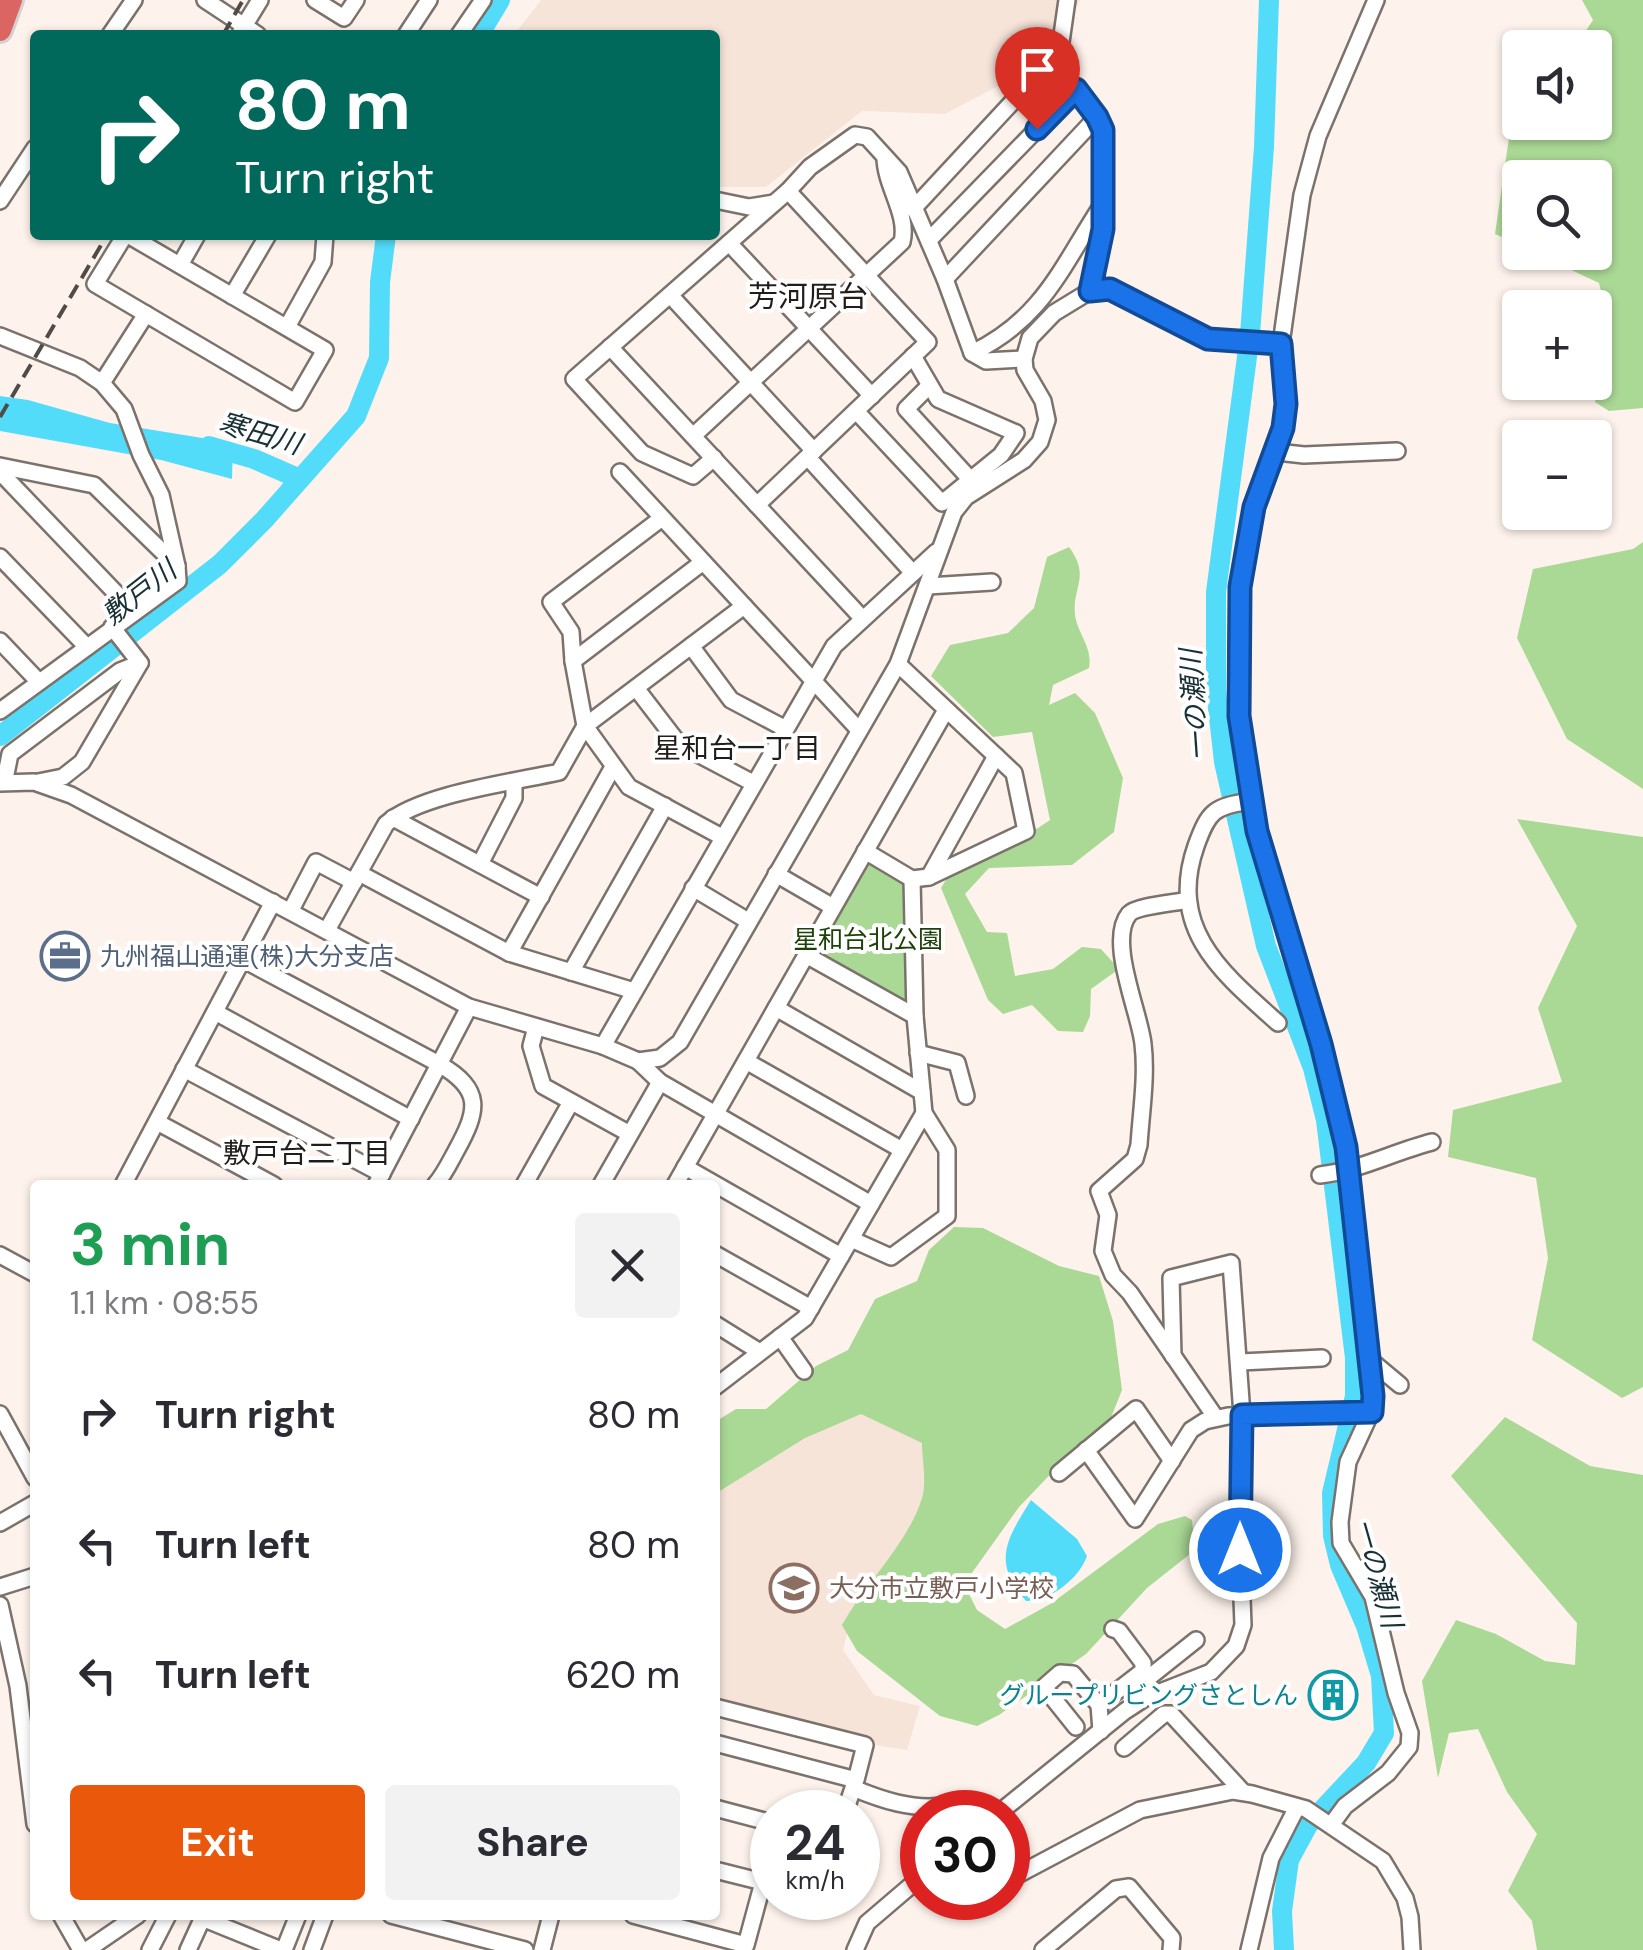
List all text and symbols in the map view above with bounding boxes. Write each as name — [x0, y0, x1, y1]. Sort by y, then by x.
pin — [995, 27, 1080, 130]
map controls — [1502, 30, 1612, 530]
button: sound — [1502, 30, 1612, 140]
icon: arrive — [1010, 42, 1065, 97]
text: 80 m — [235, 60, 411, 151]
icon: right — [70, 70, 200, 200]
text: Turn right — [235, 148, 434, 207]
button: search — [1502, 160, 1612, 270]
district label: 芳河原台 — [748, 277, 868, 316]
button: + — [1502, 290, 1612, 400]
water label: 寒田川 — [214, 404, 308, 464]
button: − — [1502, 420, 1612, 530]
water label: 敷戸川 — [95, 550, 186, 633]
water label: 一の瀬川 — [1172, 645, 1217, 762]
district label: 星和台一丁目 — [653, 730, 821, 767]
park label: 星和台北公園 — [793, 923, 943, 956]
office icon: 九州福山通運(株)大分支店 — [39, 930, 91, 982]
place label: 九州福山通運(株)大分支店 — [100, 940, 394, 973]
district label: 敷戸台二丁目 — [223, 1135, 391, 1172]
text: 3 min — [70, 1205, 230, 1284]
button: close — [575, 1213, 680, 1318]
text: 1.1 km · 08:55 — [70, 1282, 259, 1324]
icon: right — [70, 1388, 125, 1443]
text: Turn right — [155, 1390, 336, 1440]
text: 80 m — [587, 1390, 680, 1440]
position arrow — [1188, 1498, 1292, 1602]
water label: 一の瀬川 — [1344, 1514, 1412, 1635]
icon: left — [70, 1518, 125, 1573]
text: Turn left — [155, 1520, 311, 1570]
text: 80 m — [587, 1520, 680, 1570]
school or university icon: 大分市立敷戸小学校 — [768, 1562, 820, 1614]
place label: 大分市立敷戸小学校 — [829, 1572, 1054, 1605]
icon: left — [70, 1648, 125, 1703]
text: Turn left — [155, 1650, 311, 1700]
text: 620 m — [566, 1650, 680, 1700]
building icon: グループリビングさとしん — [1307, 1669, 1359, 1721]
place label: グループリビングさとしん — [999, 1679, 1298, 1712]
button: Exit — [70, 1785, 365, 1900]
button: Share — [385, 1785, 680, 1900]
speed limit sign: 30 — [900, 1790, 1030, 1920]
text: 24 — [785, 1810, 846, 1876]
text: km/h — [785, 1864, 845, 1897]

